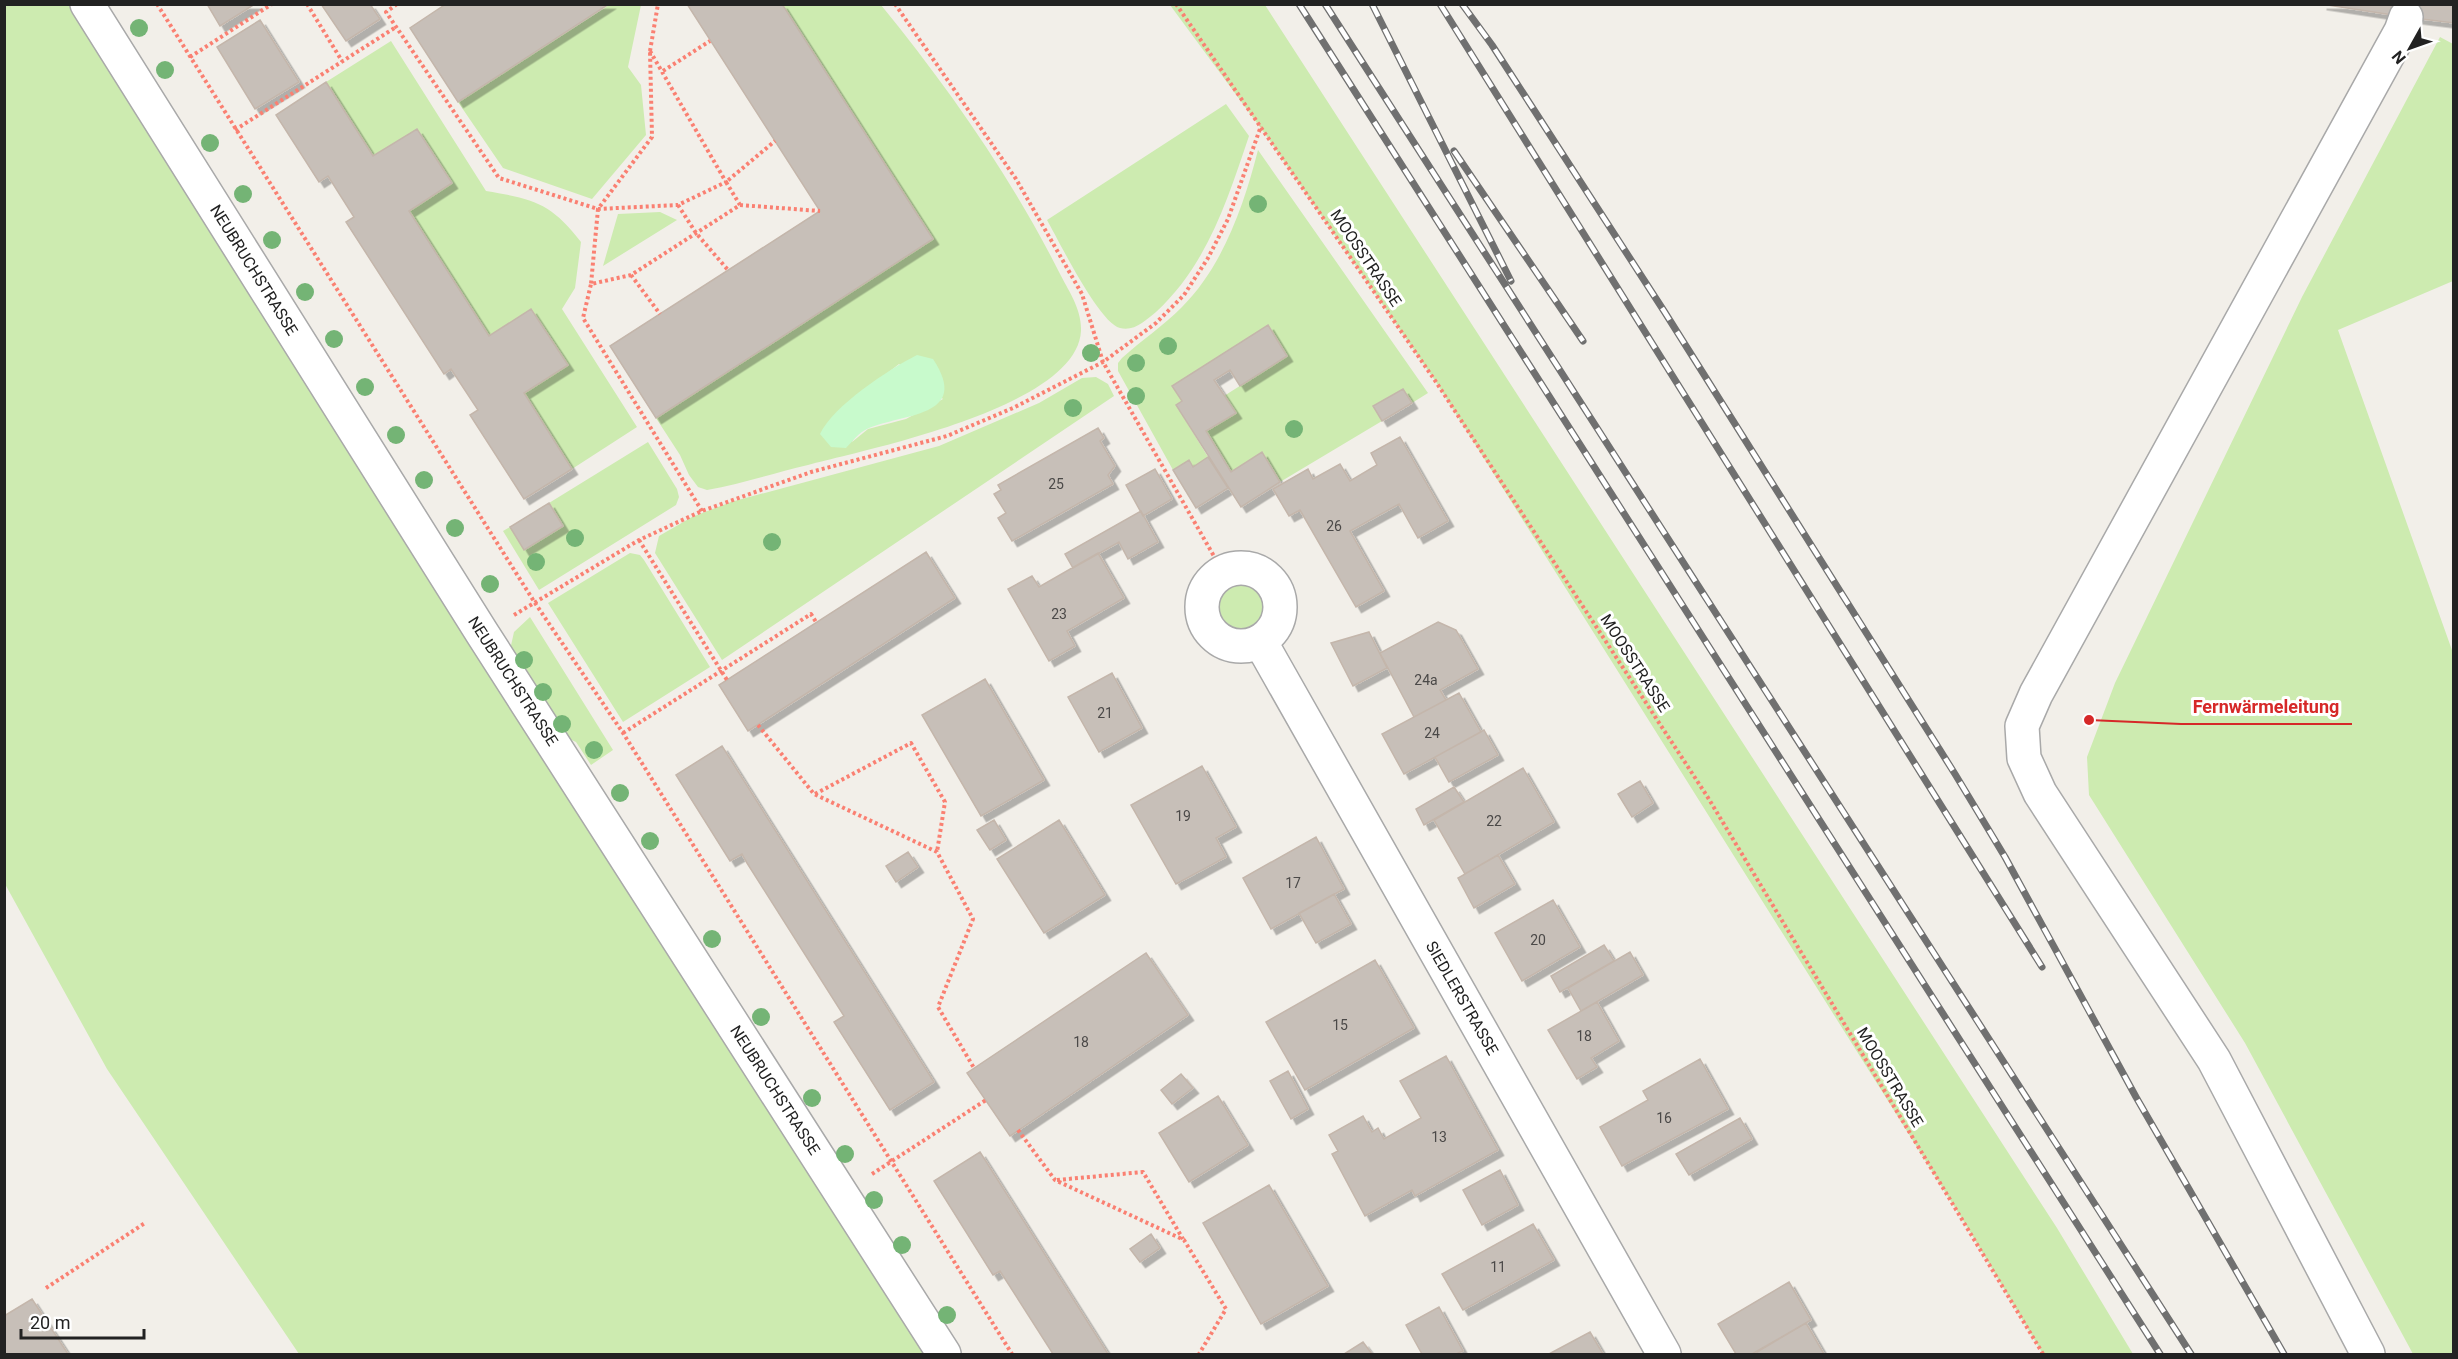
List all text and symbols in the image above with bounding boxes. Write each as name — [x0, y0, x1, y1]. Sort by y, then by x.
north arrow — [2380, 18, 2440, 78]
text: N — [2388, 47, 2410, 68]
street label: NEUBRUCHSTRASSE — [206, 201, 302, 339]
street label: MOOSSTRASSE — [1327, 206, 1405, 310]
house number: 25 — [1048, 476, 1064, 492]
house number: 26 — [1326, 518, 1342, 534]
house number: 23 — [1051, 606, 1067, 622]
street label: MOOSSTRASSE — [1596, 610, 1674, 716]
street label: NEUBRUCHSTRASSE — [464, 613, 562, 749]
house number: 24a — [1414, 672, 1438, 688]
callout: Fernwärmeleitung — [2181, 688, 2352, 724]
text: Fernwärmeleitung — [2193, 696, 2339, 717]
house number: 21 — [1097, 705, 1113, 721]
house number: 24 — [1424, 725, 1440, 741]
house number: 19 — [1175, 808, 1191, 824]
house number: 22 — [1486, 813, 1502, 829]
house number: 17 — [1285, 875, 1301, 891]
house number: 20 — [1530, 932, 1546, 948]
street label: SIEDLERSTRASSE — [1422, 938, 1502, 1058]
house number: 15 — [1332, 1017, 1348, 1033]
street label: NEUBRUCHSTRASSE — [726, 1022, 824, 1158]
street label: MOOSSTRASSE — [1853, 1024, 1927, 1130]
house number: 18 — [1576, 1028, 1592, 1044]
house number: 18 — [1073, 1034, 1089, 1050]
house number: 16 — [1656, 1110, 1672, 1126]
house number: 13 — [1431, 1129, 1447, 1145]
house number: 11 — [1490, 1259, 1506, 1275]
scale bar — [21, 1302, 144, 1340]
text: 20 m — [30, 1312, 70, 1333]

